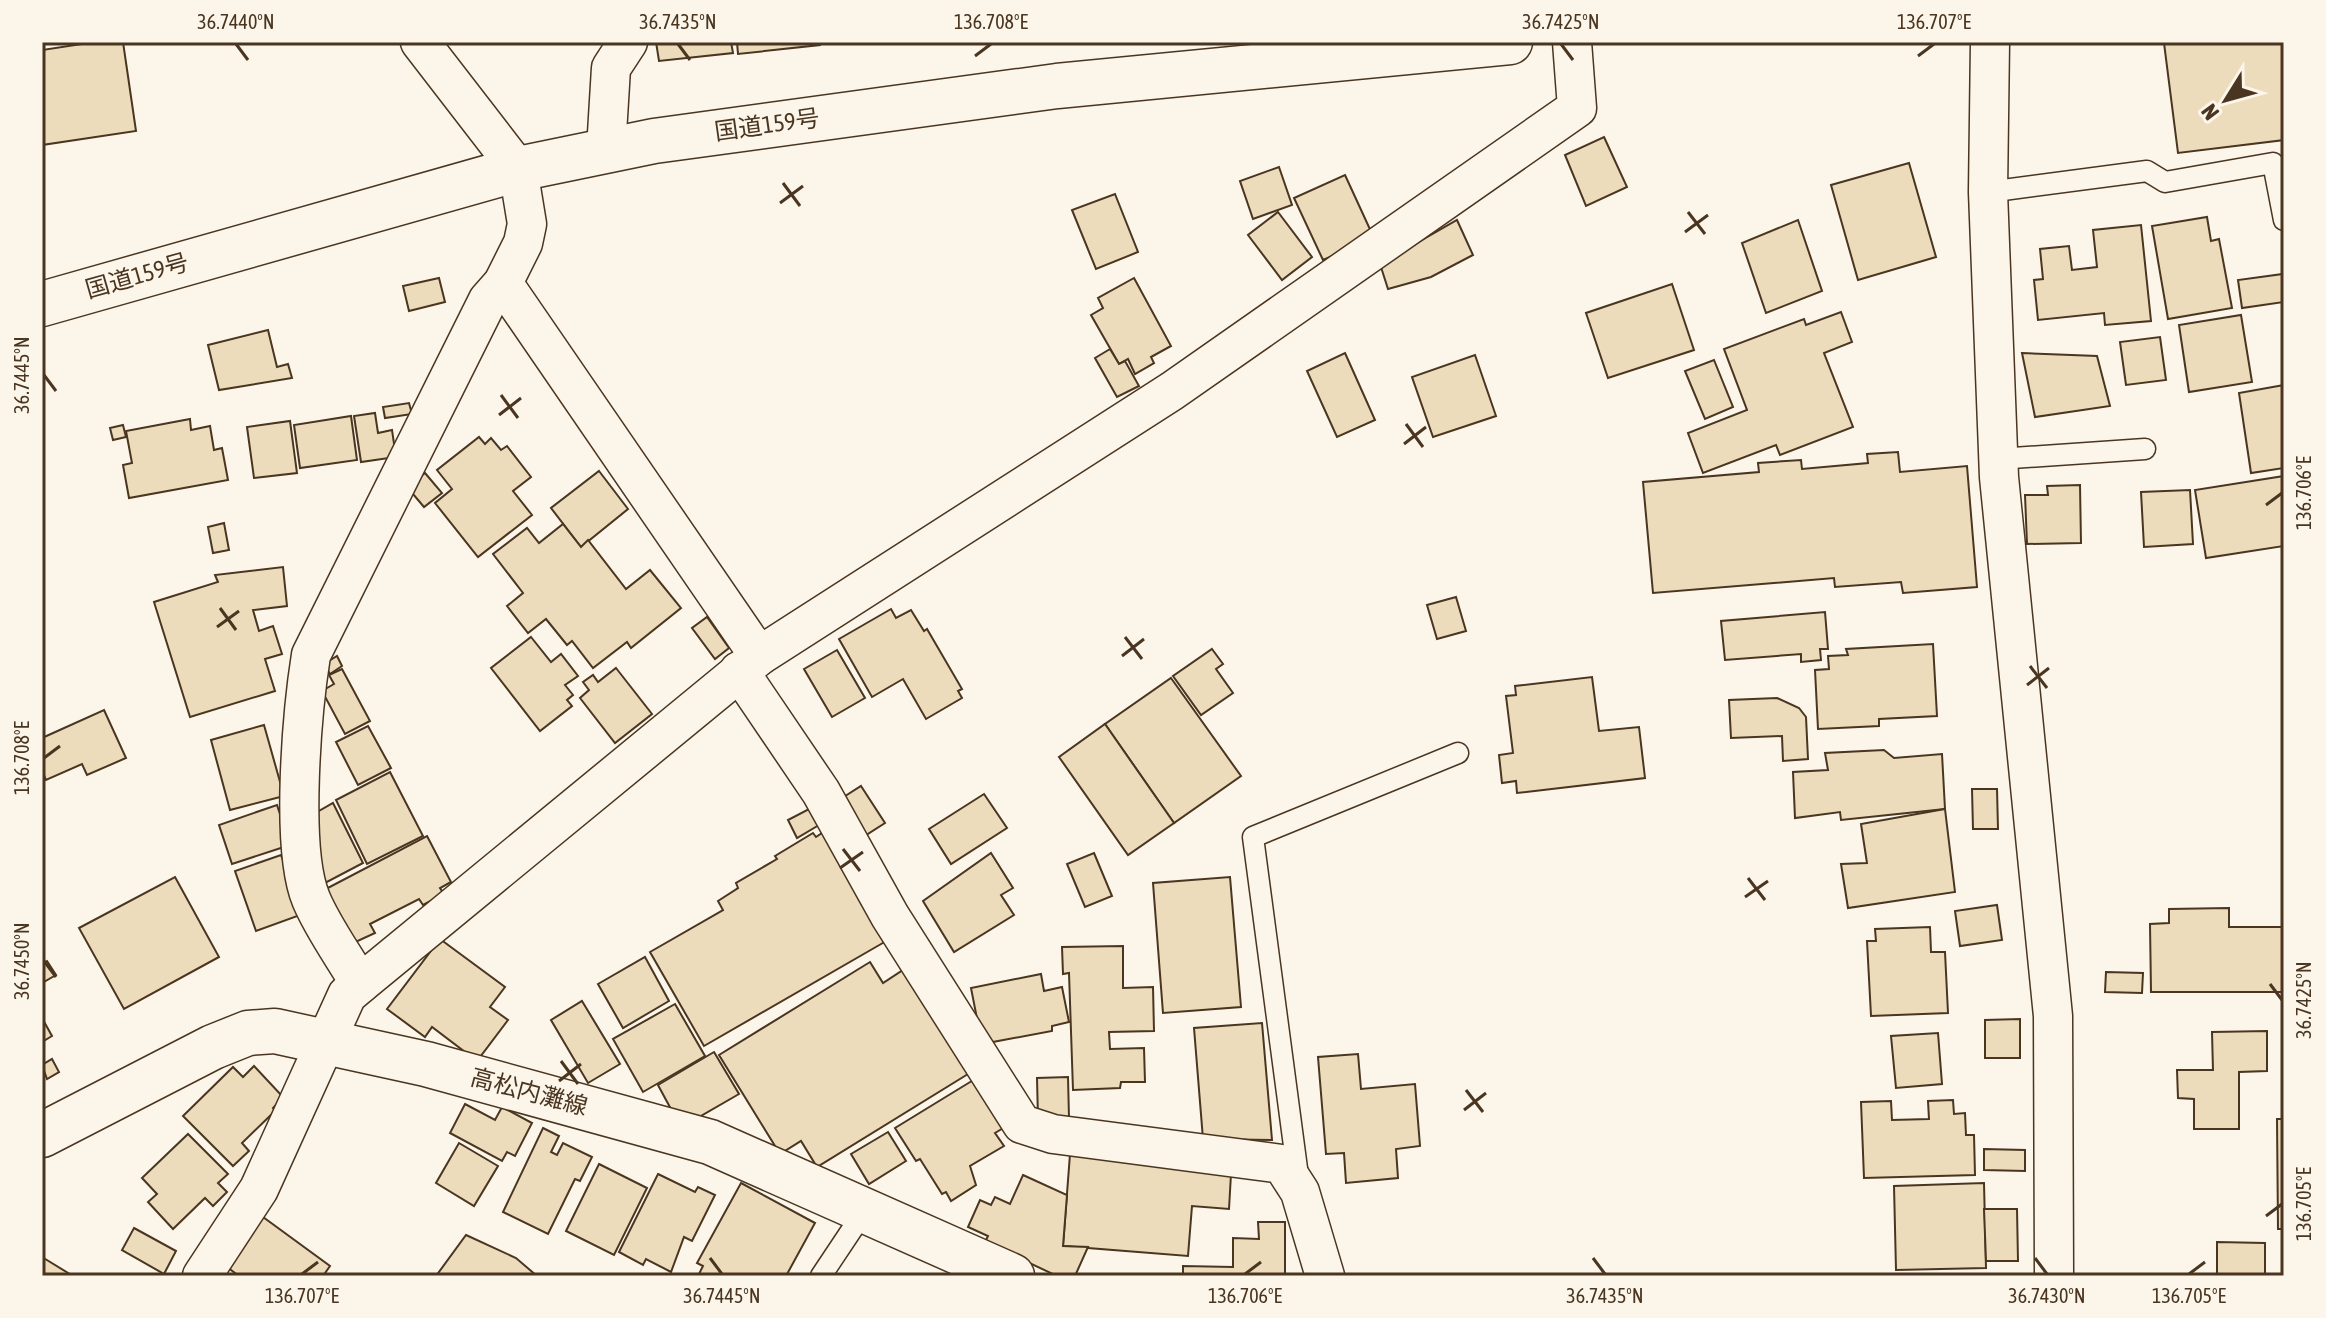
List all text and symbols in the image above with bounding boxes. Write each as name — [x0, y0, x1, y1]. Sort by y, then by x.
text: 36.7440°N — [197, 10, 275, 33]
text: 36.7435°N — [639, 10, 717, 33]
text: 136.708°E — [954, 10, 1028, 33]
text: 36.7425°N — [1522, 10, 1600, 33]
text: 136.707°E — [1897, 10, 1971, 33]
north arrow — [2186, 60, 2266, 140]
text: N — [2196, 99, 2224, 125]
street label: 国道159号 — [713, 104, 821, 145]
street label: 国道159号 — [82, 248, 191, 303]
text: 36.7445°N — [10, 336, 33, 414]
text: 136.706°E — [2292, 456, 2315, 530]
text: 136.708°E — [10, 721, 33, 795]
text: 36.7450°N — [10, 922, 33, 1000]
text: 36.7425°N — [2292, 961, 2315, 1039]
street label: 高松内灘線 — [468, 1063, 591, 1120]
text: 136.705°E — [2292, 1167, 2315, 1241]
text: 136.707°E — [265, 1284, 339, 1307]
text: 36.7445°N — [683, 1284, 761, 1307]
text: 136.706°E — [1208, 1284, 1282, 1307]
text: 36.7435°N — [1566, 1284, 1644, 1307]
text: 36.7430°N — [2008, 1284, 2086, 1307]
text: 136.705°E — [2152, 1284, 2226, 1307]

